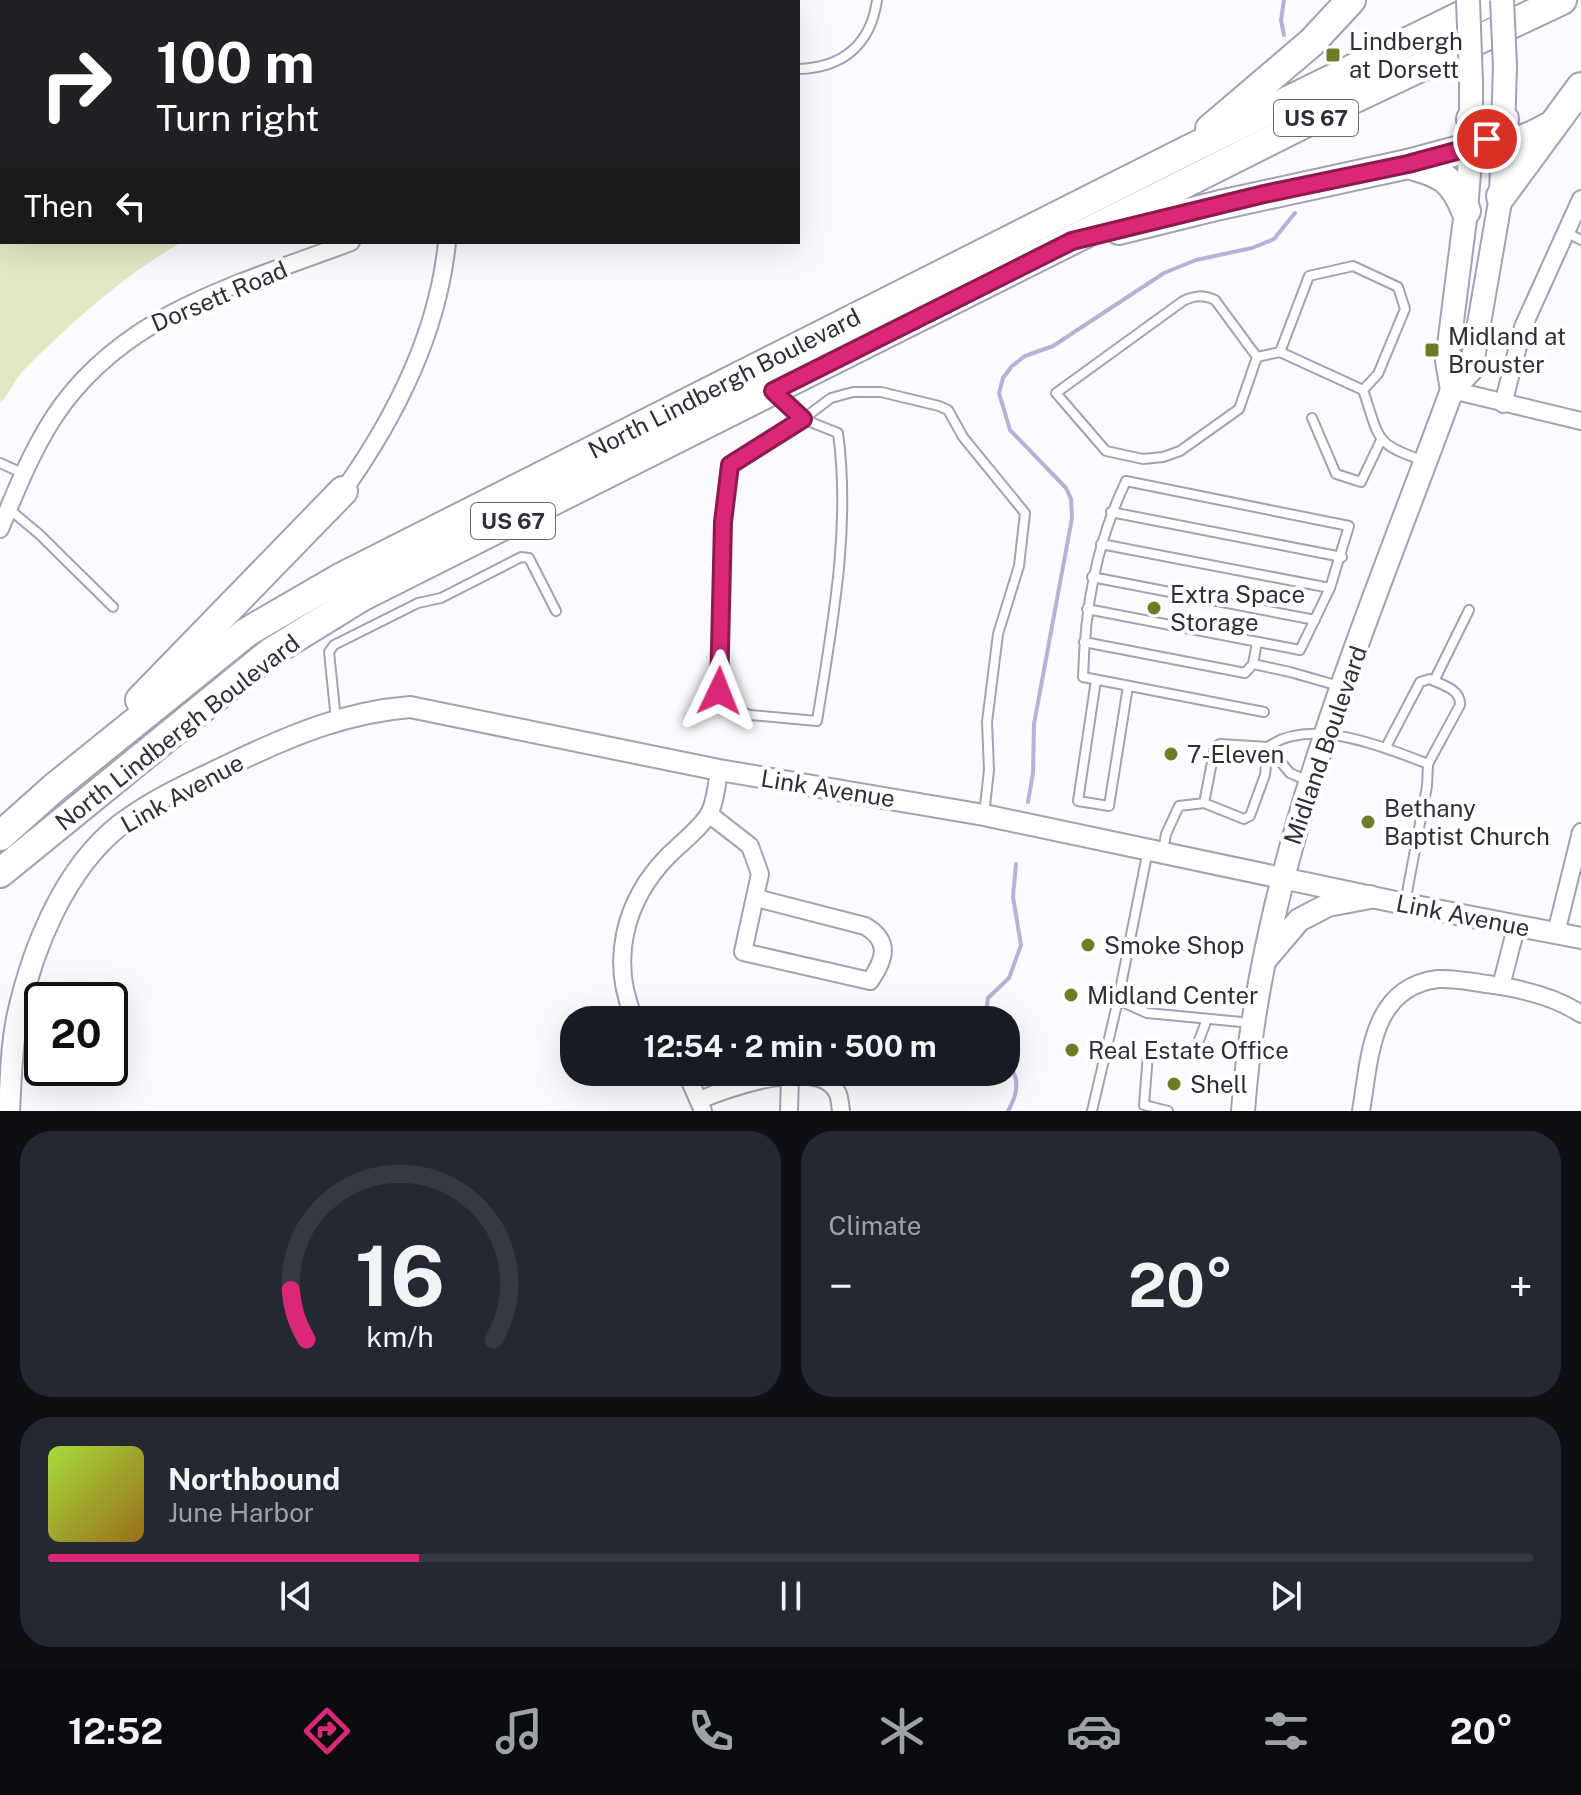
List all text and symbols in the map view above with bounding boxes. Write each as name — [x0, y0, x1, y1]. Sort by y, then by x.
place label: Lindbergh at Dorsett — [1349, 27, 1463, 83]
text: 100 m — [156, 30, 315, 96]
icon: right — [24, 32, 128, 136]
marker: Lindbergh at Dorsett — [1324, 46, 1342, 64]
text: Turn right — [156, 97, 319, 139]
road number: US 67 — [1274, 100, 1358, 136]
pin — [1453, 105, 1521, 173]
icon: arrive — [1465, 117, 1509, 161]
icon: left — [109, 184, 153, 228]
text: Then — [24, 188, 93, 224]
street label: Dorsett Road — [147, 255, 291, 337]
street label: North Lindbergh Boulevard — [583, 302, 865, 464]
place label: Midland at Brouster — [1448, 322, 1566, 378]
marker: Midland at Brouster — [1423, 341, 1441, 359]
road number: US 67 — [471, 503, 555, 539]
place label: Extra Space Storage — [1170, 580, 1305, 636]
marker: Extra Space Storage — [1145, 599, 1163, 617]
street label: North Lindbergh Boulevard — [49, 628, 305, 836]
street label: Midland Boulevard — [1278, 642, 1372, 848]
position arrow — [677, 649, 761, 733]
place label: 7-Eleven — [1187, 740, 1284, 768]
marker: 7-Eleven — [1162, 745, 1180, 763]
street label: Link Avenue — [116, 748, 248, 838]
street label: Link Avenue — [759, 764, 897, 812]
place label: Bethany Baptist Church — [1384, 794, 1550, 850]
marker: Bethany Baptist Church — [1359, 813, 1377, 831]
street label: Link Avenue — [1394, 888, 1532, 942]
place label: Smoke Shop — [1104, 931, 1244, 959]
marker: Smoke Shop — [1079, 936, 1097, 954]
place label: Midland Center — [1087, 981, 1259, 1009]
speed limit sign: 20 — [24, 982, 128, 1086]
marker: Midland Center — [1062, 986, 1080, 1004]
text: 12:54 · 2 min · 500 m — [643, 1028, 937, 1064]
place label: Real Estate Office — [1088, 1036, 1289, 1064]
marker: Real Estate Office — [1063, 1041, 1081, 1059]
place label: Shell — [1190, 1070, 1248, 1098]
marker: Shell — [1165, 1075, 1183, 1093]
text: Climate — [829, 1210, 922, 1241]
text: 16 — [355, 1227, 446, 1325]
text: 20° — [1128, 1250, 1233, 1321]
text: − — [829, 1260, 853, 1312]
text: + — [1509, 1260, 1533, 1312]
text: km/h — [367, 1320, 434, 1353]
text: Northbound — [168, 1461, 340, 1497]
text: June Harbor — [168, 1497, 314, 1528]
icon: previous — [274, 1574, 318, 1618]
icon: pause — [769, 1574, 813, 1618]
icon: next — [1264, 1574, 1308, 1618]
icon: directions — [299, 1703, 355, 1759]
icon: music — [491, 1703, 547, 1759]
icon: phone — [683, 1703, 739, 1759]
icon: climate — [874, 1703, 930, 1759]
icon: car — [1066, 1703, 1122, 1759]
icon: filters — [1258, 1703, 1314, 1759]
text: 12:52 — [68, 1710, 163, 1752]
text: 20° — [1450, 1710, 1513, 1752]

